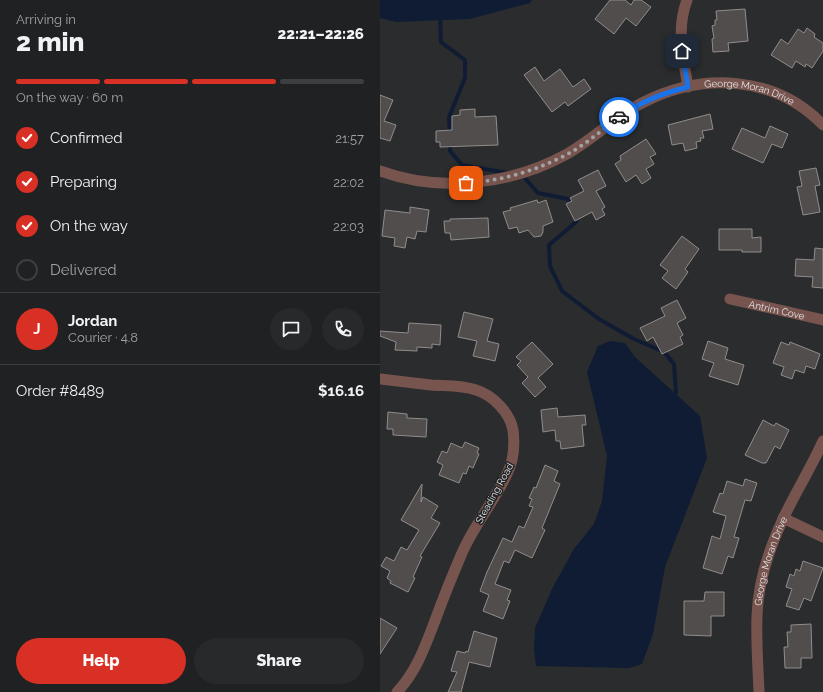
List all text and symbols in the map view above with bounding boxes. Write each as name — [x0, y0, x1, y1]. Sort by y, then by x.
text: Arriving in — [16, 12, 76, 27]
text: 22:21–22:26 — [278, 25, 364, 43]
text: 2 min — [16, 27, 84, 57]
pin — [665, 34, 699, 68]
icon: home — [671, 40, 693, 62]
street label: George Moran Drive — [704, 78, 796, 107]
text: On the way · 60 m — [16, 90, 123, 105]
courier — [599, 97, 639, 137]
icon: car — [608, 106, 630, 128]
icon: check — [16, 127, 38, 149]
text: Confirmed — [50, 129, 123, 147]
text: 21:57 — [335, 131, 364, 146]
pin — [449, 166, 483, 200]
icon: check — [16, 171, 38, 193]
icon: bag — [455, 172, 477, 194]
text: Preparing — [50, 173, 117, 191]
text: 22:02 — [333, 175, 364, 190]
icon: check — [16, 215, 38, 237]
text: On the way — [50, 217, 128, 235]
text: 22:03 — [333, 219, 364, 234]
text: Delivered — [50, 261, 117, 279]
street label: Antrim Cove — [748, 298, 806, 322]
button: chat — [270, 308, 312, 350]
button: phone — [322, 308, 364, 350]
text: Jordan — [68, 312, 117, 330]
text: J — [33, 320, 41, 338]
text: Courier · 4.8 — [68, 330, 138, 345]
text: Order #8489 — [16, 382, 104, 400]
text: $16.16 — [318, 382, 364, 400]
street label: Steading Road — [473, 461, 516, 525]
street label: George Moran Drive — [753, 515, 789, 606]
button: Help — [16, 638, 186, 684]
button: Share — [194, 638, 364, 684]

